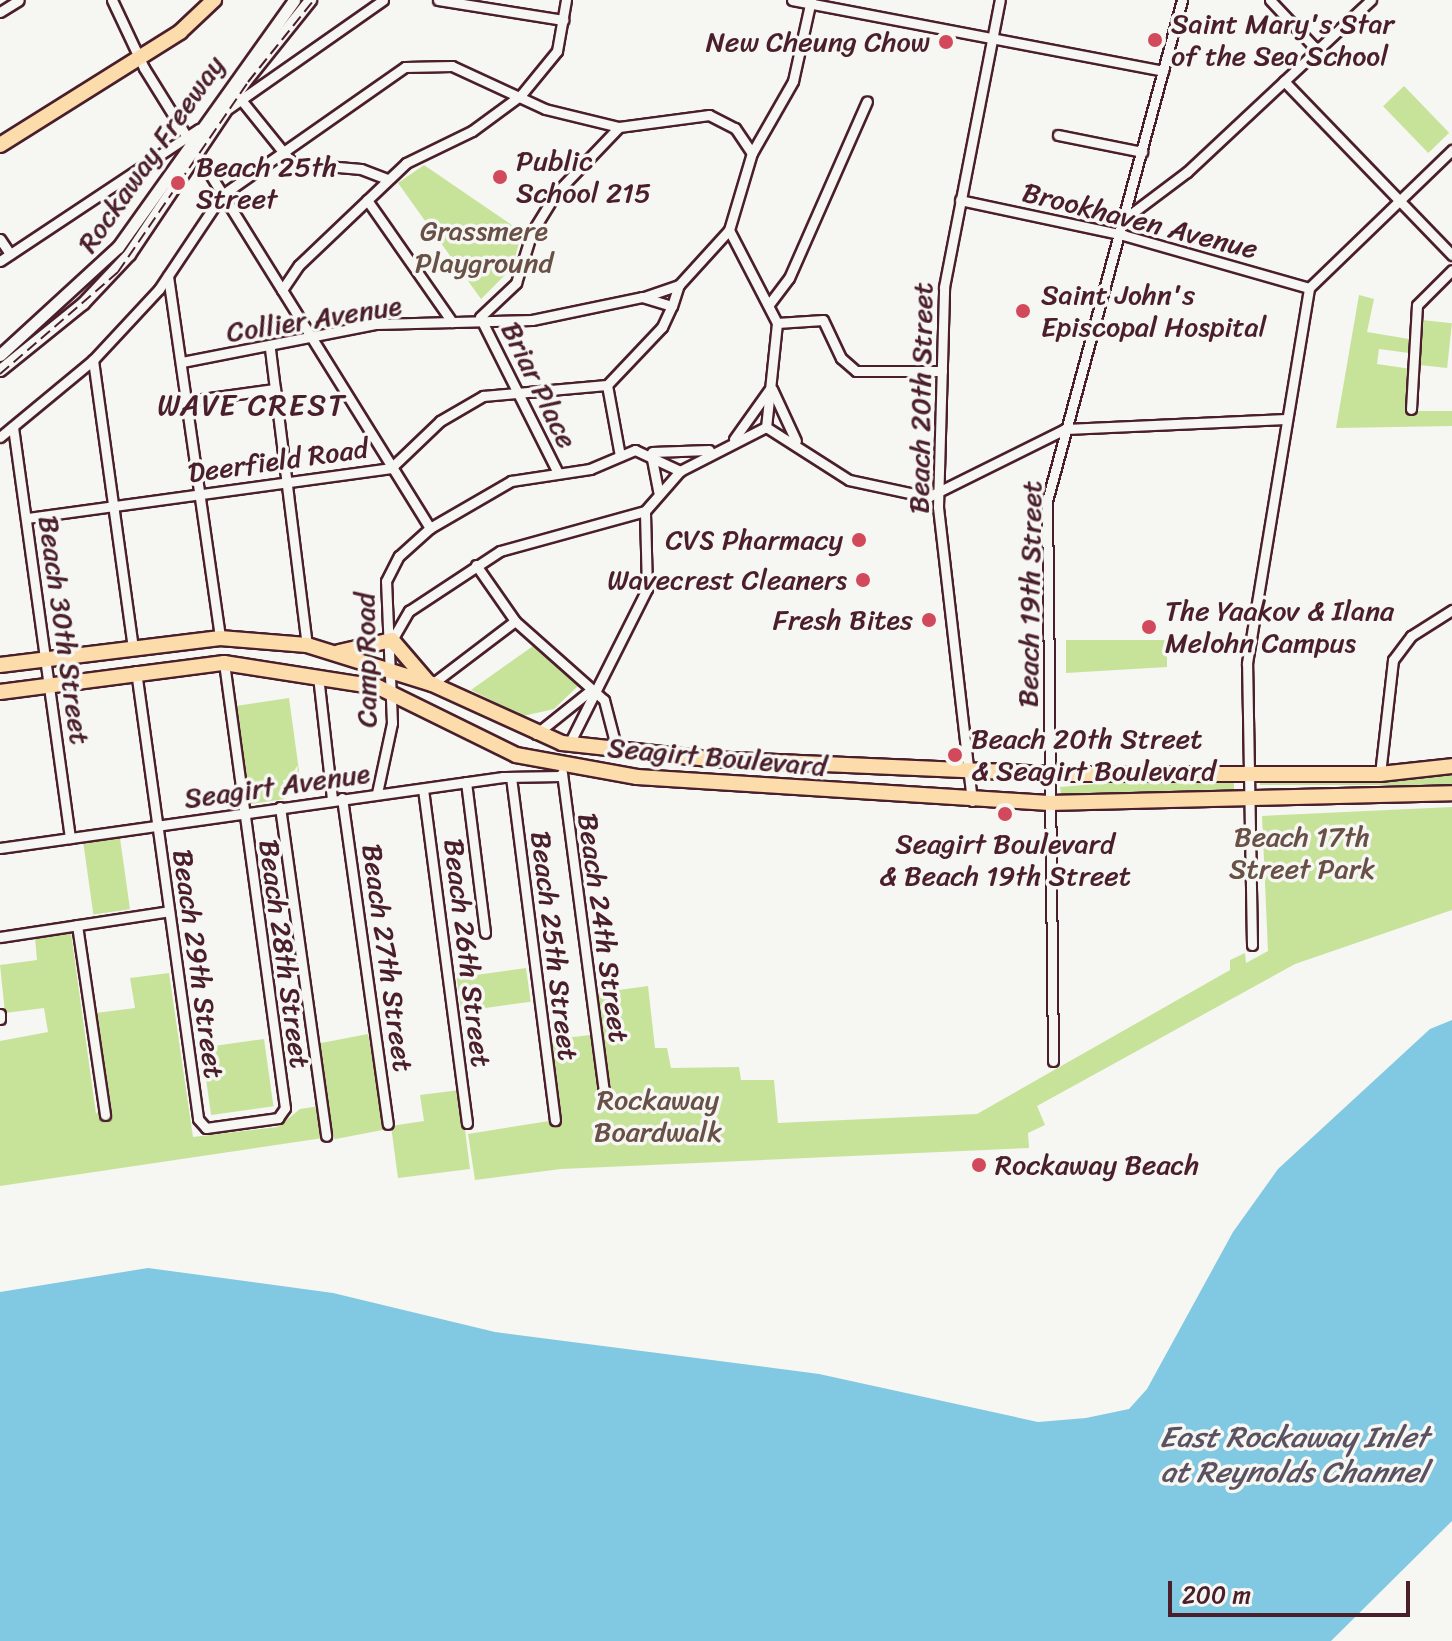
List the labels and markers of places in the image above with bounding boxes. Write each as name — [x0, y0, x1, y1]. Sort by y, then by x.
place label: Saint Mary's Star of the Sea School — [1171, 7, 1393, 73]
place label: New Cheung Chow — [706, 25, 930, 59]
marker: Saint Mary's Star of the Sea School — [1146, 31, 1164, 49]
marker: New Cheung Chow — [937, 33, 955, 51]
place label: Public School 215 — [516, 144, 651, 210]
place label: Beach 25th Street — [196, 150, 338, 216]
marker: Public School 215 — [491, 168, 509, 186]
marker: Beach 25th Street — [167, 172, 189, 194]
place label: Saint John's Episcopal Hospital — [1041, 278, 1267, 344]
marker: Saint John's Episcopal Hospital — [1012, 300, 1034, 322]
place label: CVS Pharmacy — [665, 523, 843, 557]
marker: CVS Pharmacy — [850, 531, 868, 549]
place label: Wavecrest Cleaners — [606, 563, 847, 597]
marker: Wavecrest Cleaners — [854, 571, 872, 589]
place label: The Yaakov & Ilana Melohn Campus — [1165, 594, 1394, 660]
place label: Fresh Bites — [772, 603, 913, 637]
marker: Fresh Bites — [920, 611, 938, 629]
marker: The Yaakov & Ilana Melohn Campus — [1140, 618, 1158, 636]
place label: Beach 20th Street & Seagirt Boulevard — [971, 722, 1216, 788]
marker: Beach 20th Street & Seagirt Boulevard — [946, 746, 964, 764]
marker: Seagirt Boulevard & Beach 19th Street — [996, 805, 1014, 823]
place label: Seagirt Boulevard & Beach 19th Street — [879, 827, 1131, 893]
place label: Rockaway Beach — [995, 1148, 1199, 1182]
marker: Rockaway Beach — [970, 1156, 988, 1174]

